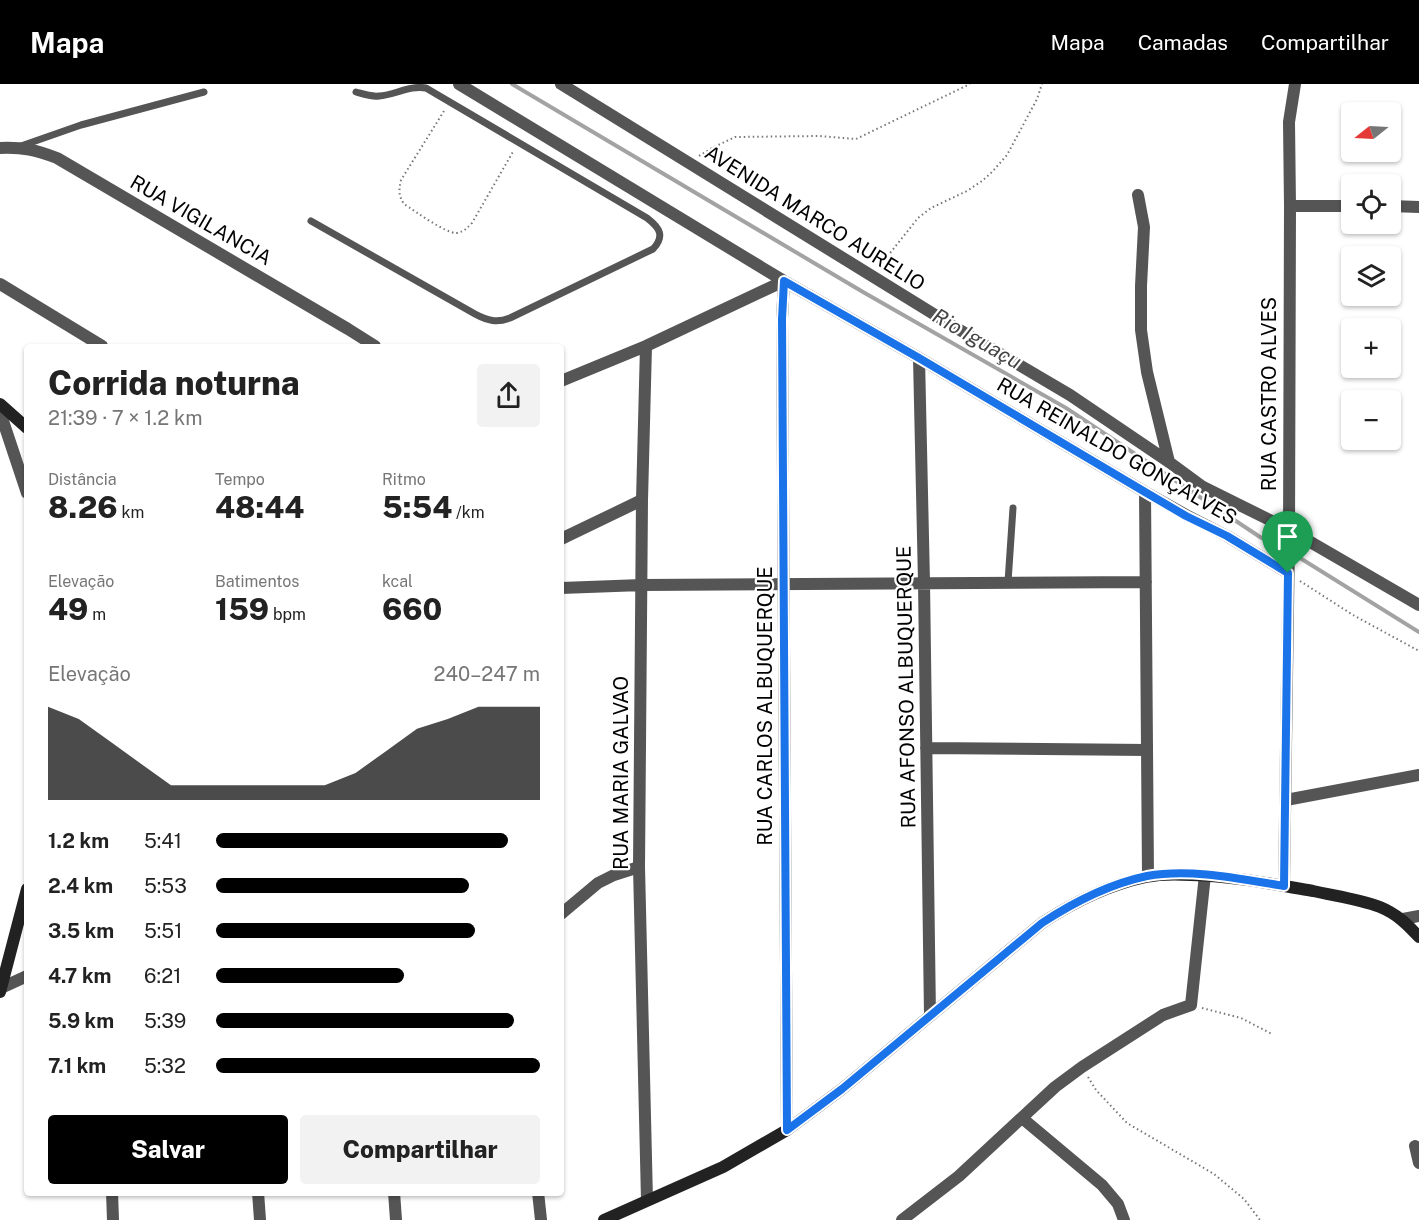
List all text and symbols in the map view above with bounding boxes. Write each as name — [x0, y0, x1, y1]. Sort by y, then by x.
text: Mapa — [30, 26, 104, 59]
text: Mapa — [1051, 30, 1105, 55]
text: Camadas — [1138, 30, 1228, 55]
text: Compartilhar — [1261, 30, 1389, 55]
north arrow — [1341, 102, 1401, 162]
map controls — [1341, 102, 1401, 450]
street label: AVENIDA MARCO AURELIO — [701, 140, 929, 296]
street label: RUA VIGILANCIA — [126, 170, 276, 270]
button: locate — [1341, 174, 1401, 234]
button: layers — [1341, 246, 1401, 306]
street label: RUA CASTRO ALVES — [1257, 297, 1281, 491]
water label: Rio Iguaçu — [928, 303, 1026, 374]
button: + — [1341, 318, 1401, 378]
text: Corrida noturna — [48, 364, 300, 402]
button: share — [477, 364, 540, 427]
street label: RUA REINALDO GONÇALVES — [993, 372, 1241, 530]
button: − — [1341, 390, 1401, 450]
text: 21:39 · 7 × 1.2 km — [48, 406, 203, 430]
text: Distância — [48, 470, 117, 489]
text: Tempo — [215, 470, 265, 489]
text: Ritmo — [382, 470, 426, 489]
text: 8.26 — [48, 489, 118, 525]
text: 48:44 — [215, 489, 304, 525]
text: 5:54 — [382, 489, 452, 525]
text: km — [118, 503, 144, 522]
text: /km — [452, 503, 485, 522]
pin — [1262, 511, 1313, 573]
icon: arrive — [1271, 520, 1304, 553]
street label: RUA AFONSO ALBUQUERQUE — [892, 545, 920, 829]
street label: RUA CARLOS ALBUQUERQUE — [753, 566, 777, 846]
text: Elevação — [48, 572, 114, 591]
text: Batimentos — [215, 572, 299, 591]
text: kcal — [382, 572, 413, 591]
text: 49 — [48, 591, 88, 627]
text: 159 — [215, 591, 269, 627]
text: 660 — [382, 591, 442, 627]
text: m — [88, 605, 106, 624]
text: bpm — [269, 605, 306, 624]
text: Elevação — [48, 662, 131, 686]
text: 240–247 m — [434, 662, 540, 686]
street label: RUA MARIA GALVAO — [609, 676, 633, 870]
text: 1.2 km — [48, 829, 109, 853]
text: 5:41 — [144, 829, 182, 853]
text: 2.4 km — [48, 874, 113, 898]
text: 5:53 — [144, 874, 187, 898]
text: 3.5 km — [48, 919, 114, 943]
text: 5:51 — [144, 919, 182, 943]
text: 4.7 km — [48, 964, 111, 988]
text: 6:21 — [144, 964, 181, 988]
text: 5.9 km — [48, 1009, 114, 1033]
text: 5:39 — [144, 1009, 186, 1033]
text: 7.1 km — [48, 1054, 106, 1078]
text: 5:32 — [144, 1054, 186, 1078]
button: Salvar — [48, 1115, 288, 1184]
button: Compartilhar — [300, 1115, 540, 1184]

